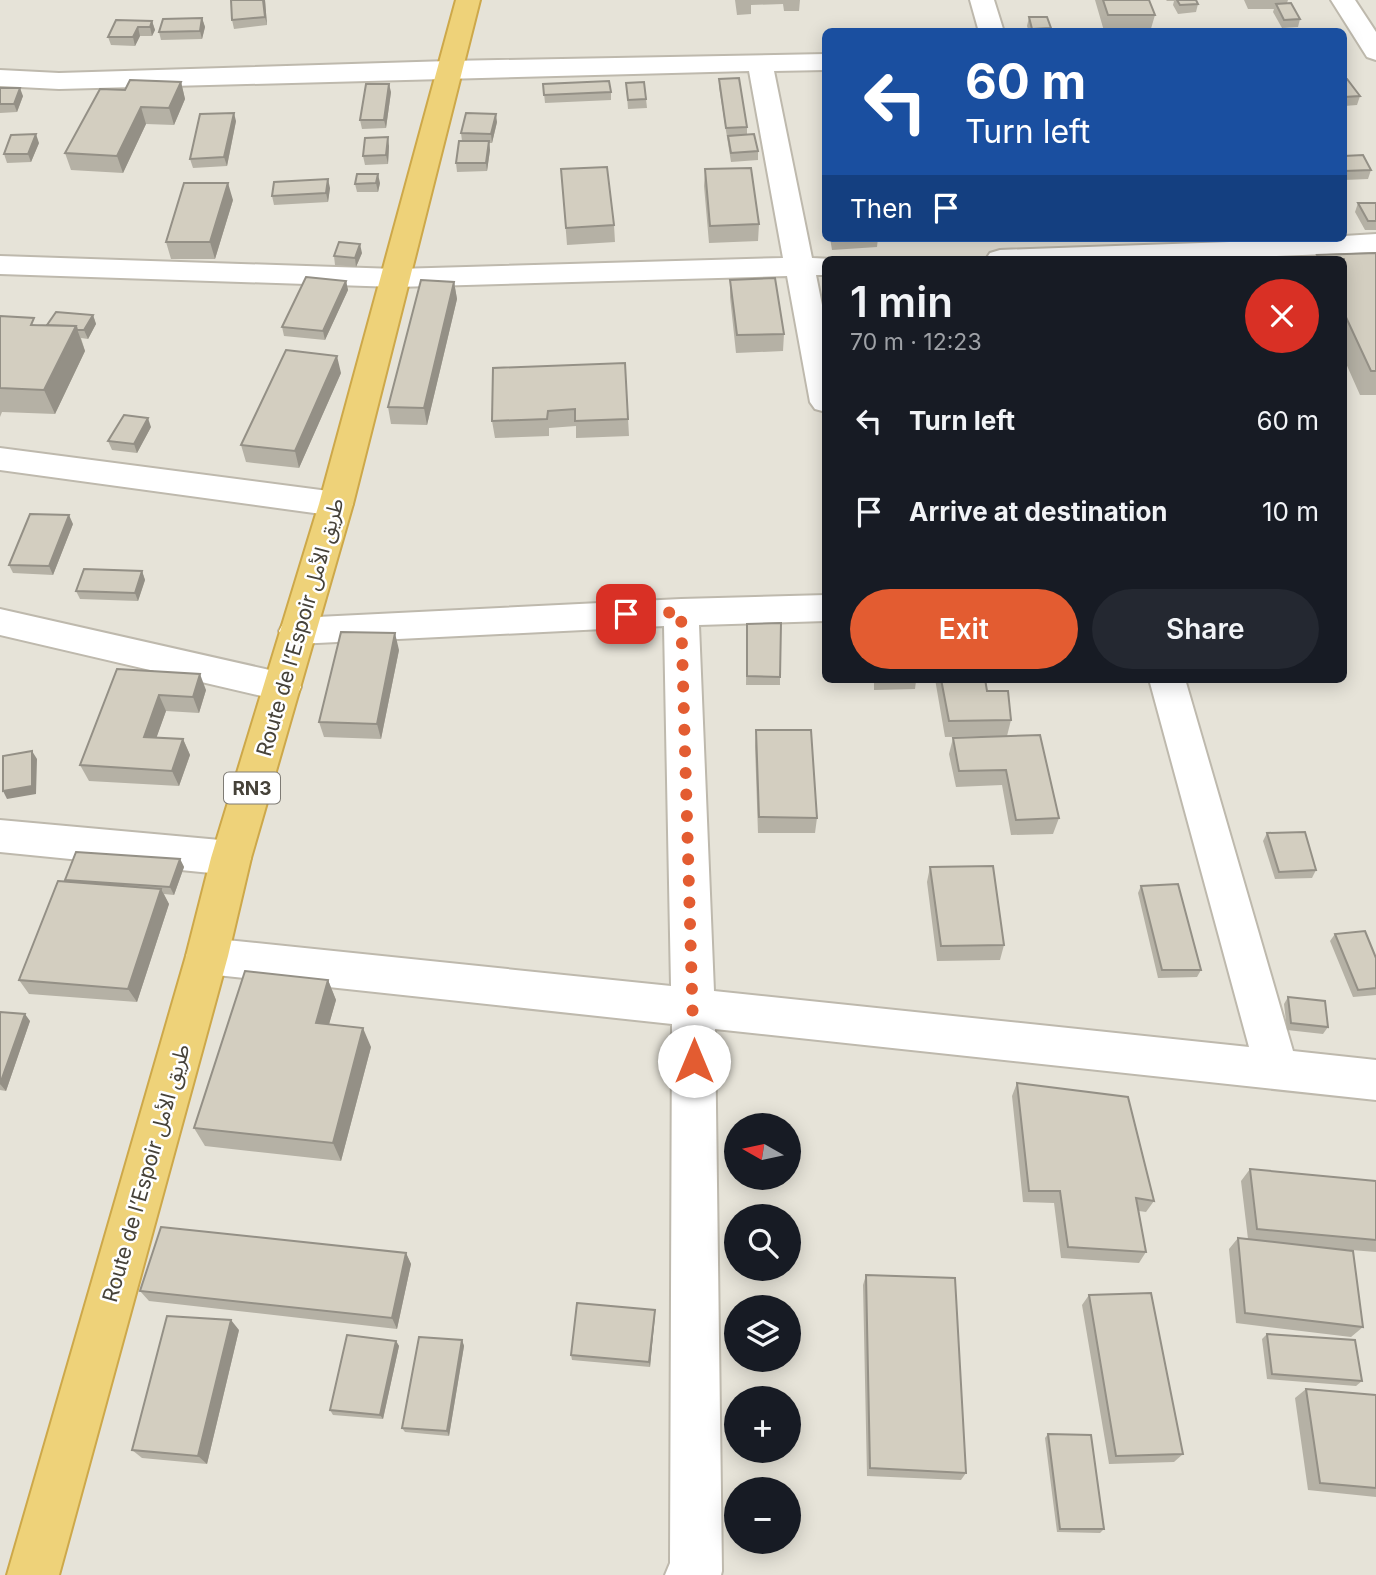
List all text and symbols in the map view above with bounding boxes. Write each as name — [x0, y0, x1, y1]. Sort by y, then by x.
text: 60 m — [965, 52, 1086, 111]
icon: left — [850, 56, 941, 147]
text: Turn left — [965, 112, 1090, 151]
icon: arrive — [927, 189, 965, 227]
text: Then — [850, 193, 913, 224]
text: 1 min — [850, 276, 953, 327]
button: close — [1245, 279, 1319, 353]
text: 70 m · 12:23 — [850, 328, 982, 356]
icon: left — [850, 402, 888, 440]
text: Turn left — [909, 405, 1015, 436]
text: 60 m — [1256, 405, 1319, 436]
icon: arrive — [850, 493, 888, 531]
street label: Route de l’Espoir طريق الأمل — [251, 495, 350, 759]
text: Arrive at destination — [909, 496, 1168, 527]
text: 10 m — [1262, 496, 1319, 527]
pin — [596, 584, 656, 644]
button: Exit — [850, 589, 1078, 669]
button: Share — [1092, 589, 1319, 669]
icon: arrive — [607, 595, 645, 633]
road number: RN3 — [224, 772, 280, 804]
position arrow — [657, 1024, 731, 1098]
street label: Route de l’Espoir طريق الأمل — [97, 1041, 196, 1305]
north arrow — [724, 1113, 802, 1190]
map controls — [724, 1113, 801, 1554]
button: search — [724, 1204, 801, 1281]
button: layers — [724, 1295, 801, 1372]
button: + — [724, 1386, 801, 1463]
button: − — [724, 1477, 801, 1554]

